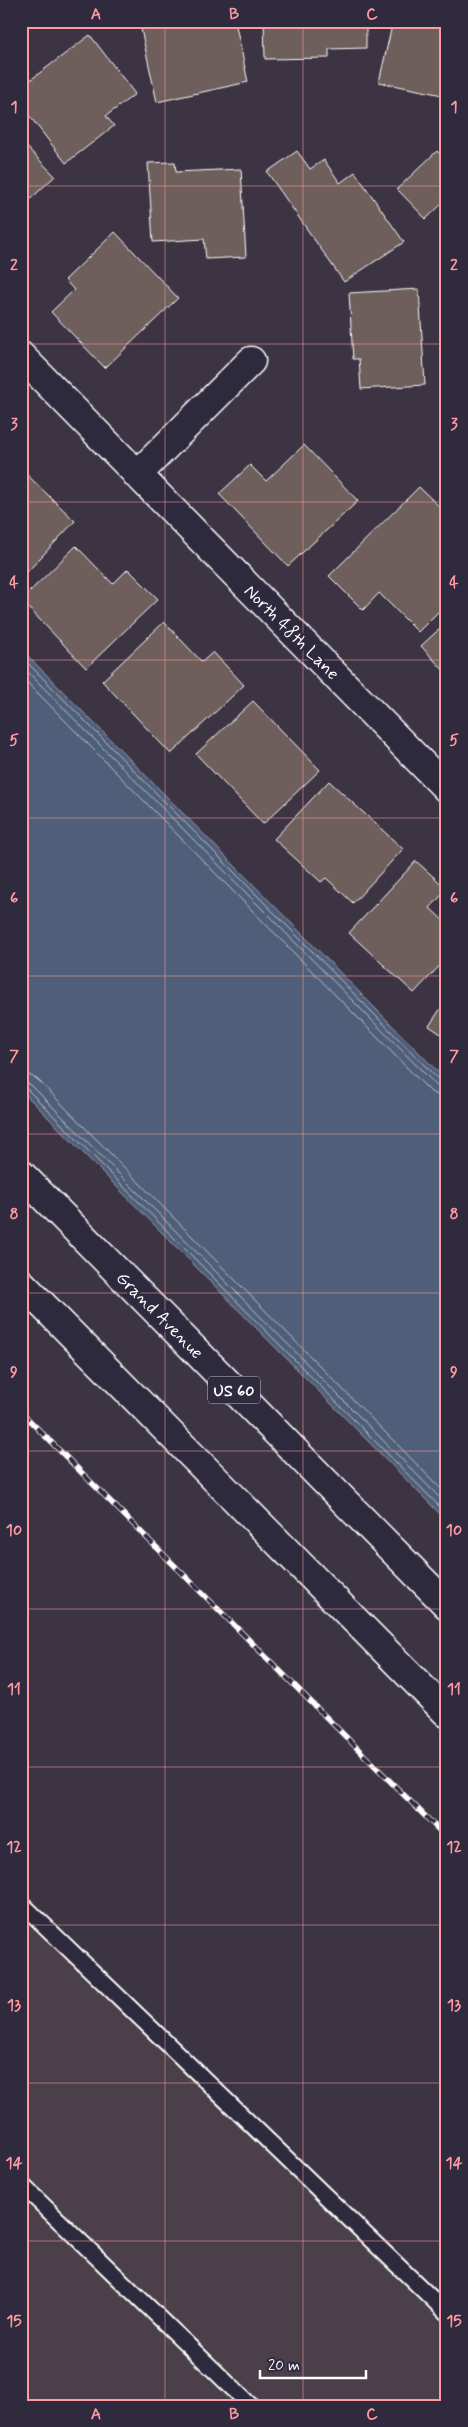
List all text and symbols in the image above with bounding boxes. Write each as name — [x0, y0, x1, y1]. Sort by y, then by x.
text: A — [91, 4, 101, 25]
text: B — [229, 4, 239, 25]
text: C — [366, 4, 378, 25]
text: 1 — [10, 97, 18, 118]
text: 1 — [450, 97, 458, 118]
text: 2 — [10, 255, 18, 276]
text: 2 — [450, 255, 458, 276]
text: 3 — [10, 414, 18, 435]
text: 3 — [450, 414, 458, 435]
text: 4 — [9, 572, 19, 593]
text: 4 — [449, 572, 459, 593]
street label: North 48th Lane — [238, 580, 344, 686]
text: 5 — [9, 730, 19, 751]
text: 5 — [449, 730, 459, 751]
text: 6 — [10, 888, 18, 909]
text: 6 — [450, 888, 458, 909]
text: 7 — [9, 1046, 19, 1067]
text: 7 — [449, 1046, 459, 1067]
text: 8 — [9, 1204, 19, 1225]
text: 8 — [449, 1204, 459, 1225]
street label: Grand Avenue — [110, 1267, 208, 1365]
text: 9 — [10, 1362, 18, 1383]
text: 9 — [450, 1362, 458, 1383]
road number: US 60 — [208, 1376, 260, 1404]
text: 10 — [6, 1520, 22, 1541]
text: 10 — [446, 1520, 462, 1541]
text: 11 — [7, 1679, 21, 1700]
text: 11 — [447, 1679, 461, 1700]
text: 12 — [6, 1837, 22, 1858]
text: 12 — [446, 1837, 462, 1858]
text: 13 — [7, 1995, 21, 2016]
text: 13 — [447, 1995, 461, 2016]
text: 14 — [6, 2153, 23, 2174]
text: 14 — [446, 2153, 463, 2174]
text: 15 — [6, 2311, 22, 2332]
text: 15 — [446, 2311, 462, 2332]
scale bar — [260, 2347, 367, 2379]
text: 20 m — [268, 2356, 300, 2376]
text: A — [91, 2404, 101, 2425]
text: B — [229, 2404, 239, 2425]
text: C — [366, 2404, 378, 2425]

